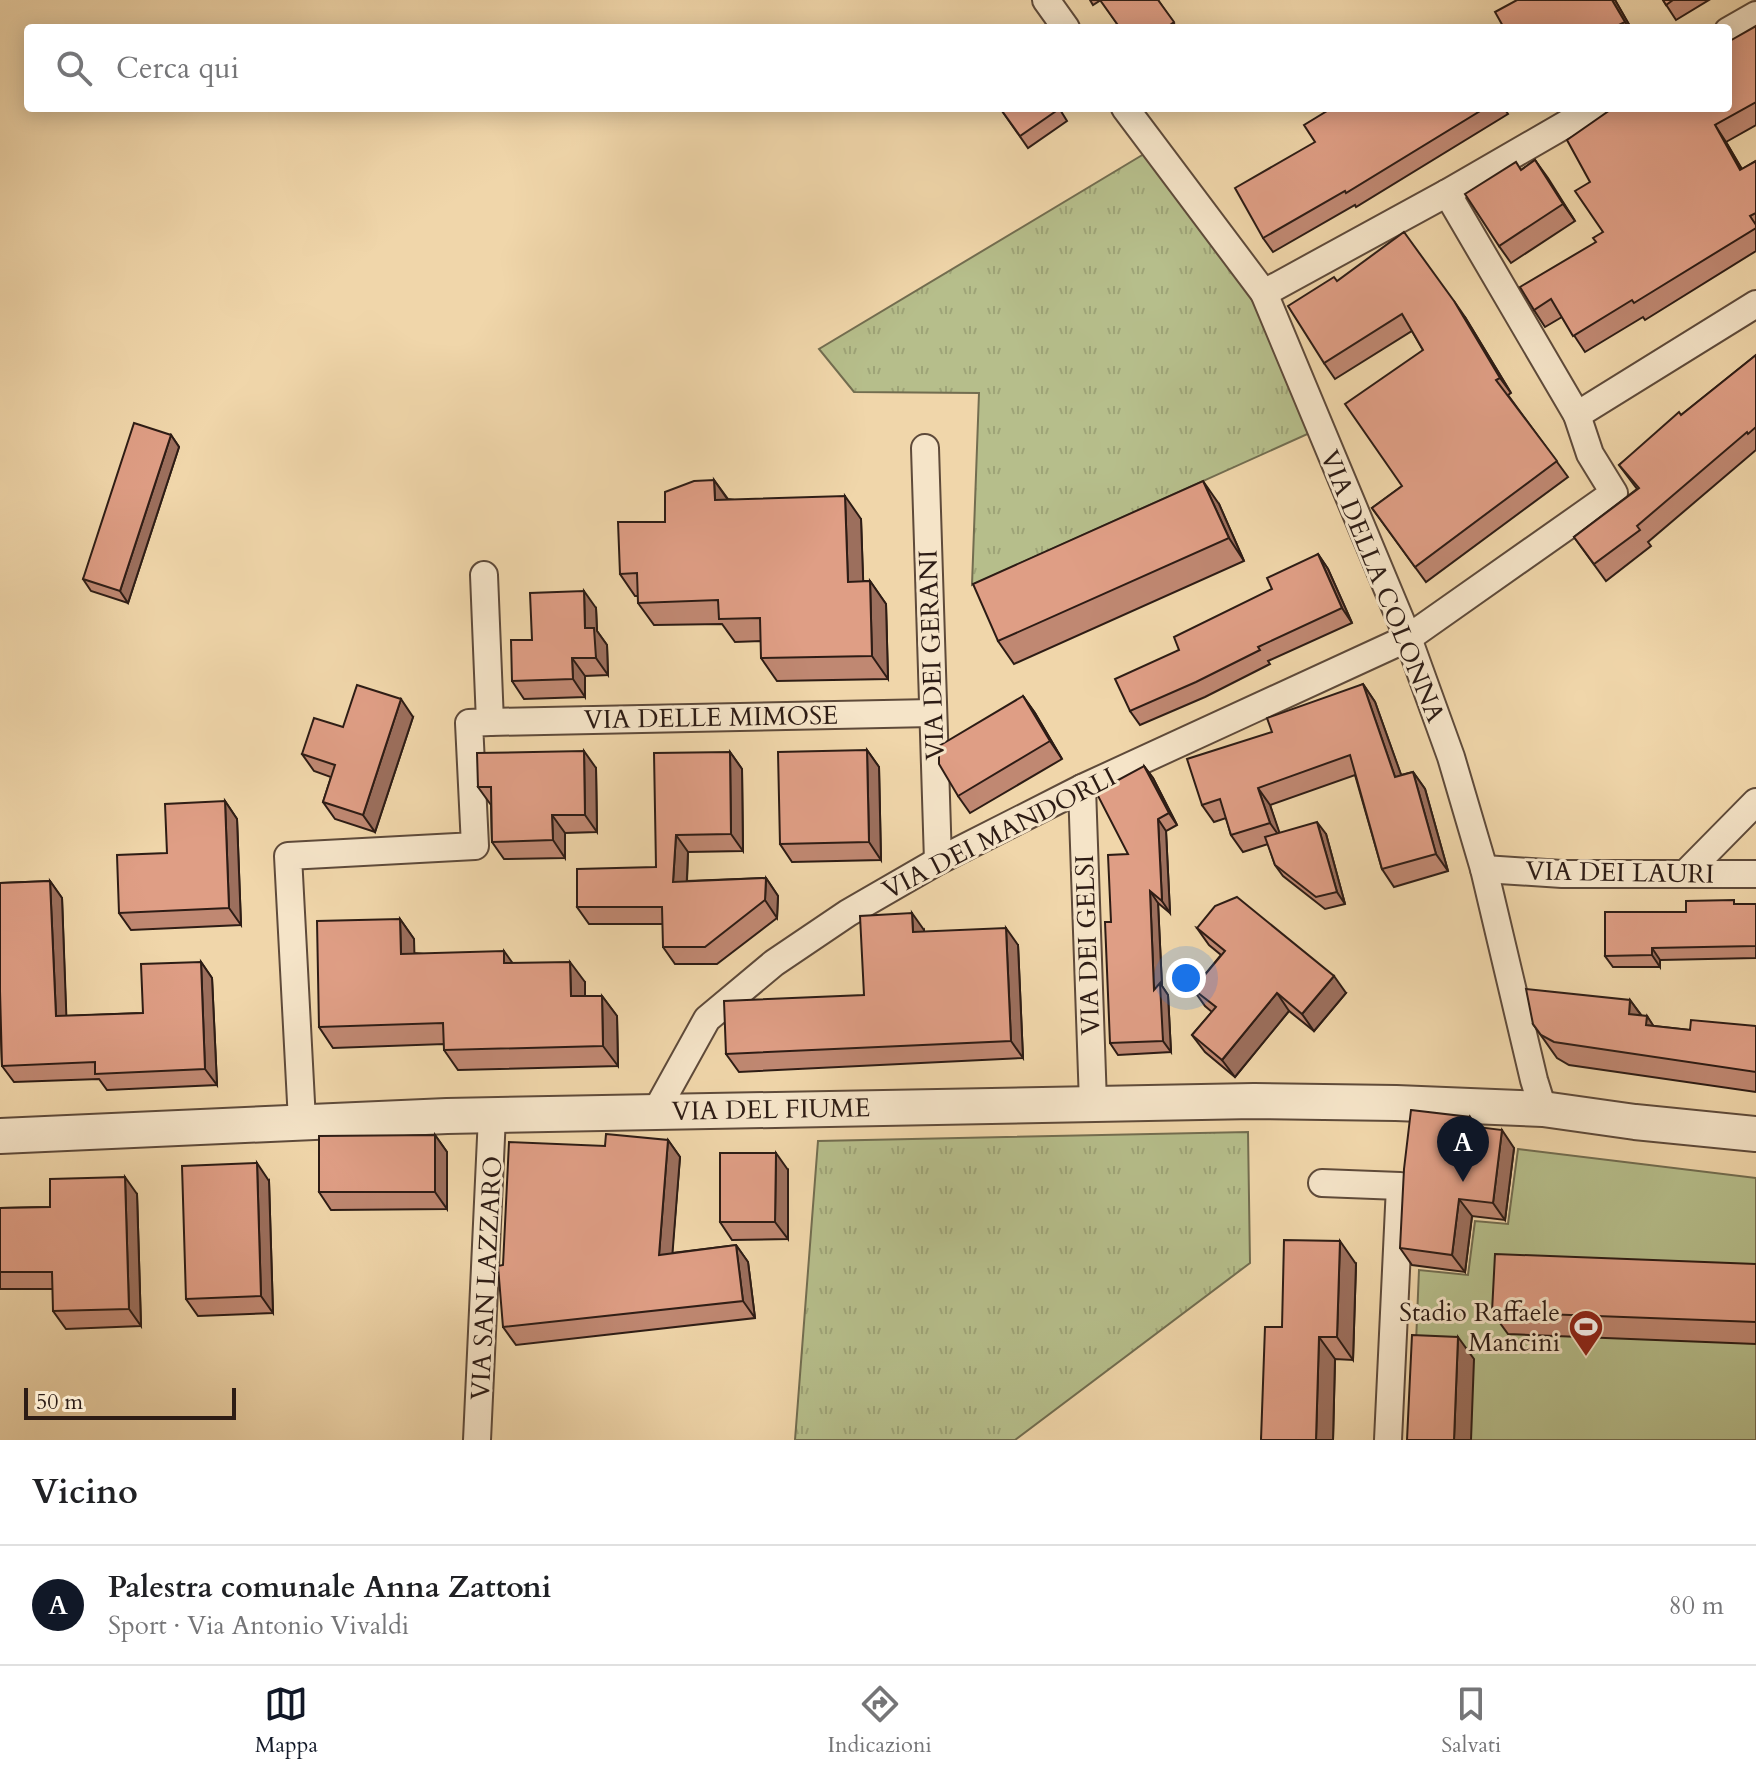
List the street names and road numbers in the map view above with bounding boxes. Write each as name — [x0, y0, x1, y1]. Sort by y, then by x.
street label: VIA DELLA COLONNA — [1312, 445, 1453, 728]
street label: VIA DEI GERANI — [910, 549, 953, 761]
street label: VIA DELLE MIMOSE — [583, 698, 839, 737]
street label: VIA DEI MANDORLI — [876, 759, 1122, 908]
street label: VIA DEI LAURI — [1525, 853, 1715, 892]
street label: VIA DEI GELSI — [1067, 854, 1108, 1036]
street label: VIA DEL FIUME — [671, 1090, 871, 1129]
street label: VIA SAN LAZZARO — [463, 1155, 510, 1401]

